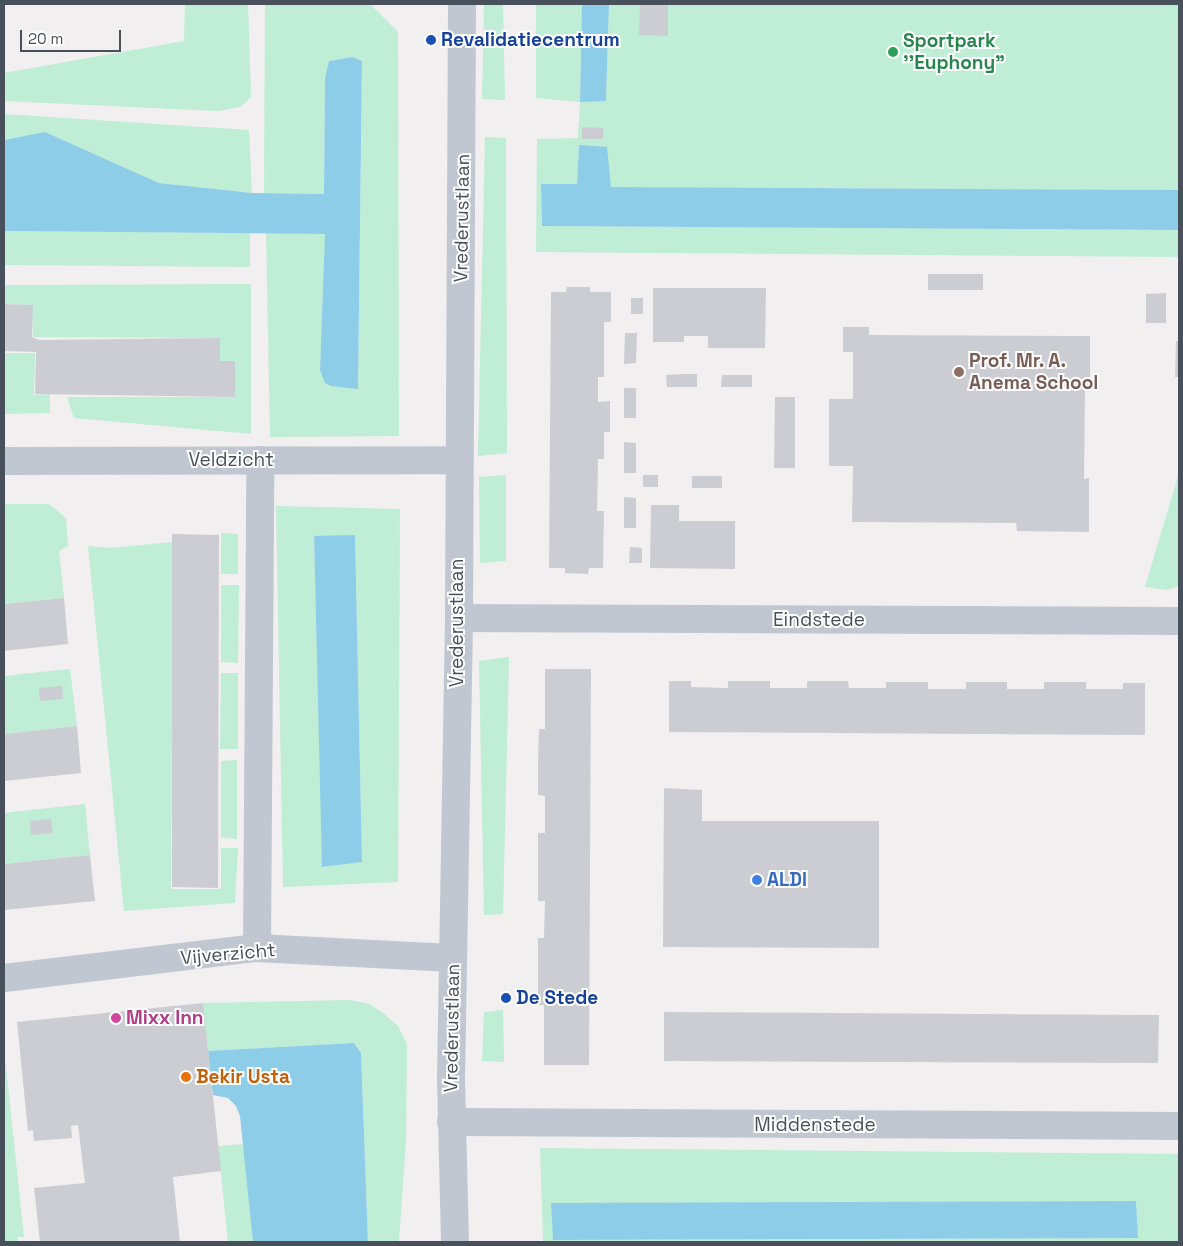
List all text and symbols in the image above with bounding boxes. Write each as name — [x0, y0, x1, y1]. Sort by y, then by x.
scale bar — [22, 20, 124, 52]
text: 20 m — [28, 29, 63, 48]
place label: Revalidatiecentrum — [441, 29, 620, 51]
place label: Sportpark ''Euphony" — [903, 30, 1005, 74]
marker: Revalidatiecentrum — [425, 34, 437, 46]
marker: Sportpark ''Euphony" — [887, 46, 899, 58]
street label: Vrederustlaan — [449, 153, 475, 283]
place label: Prof. Mr. A. Anema School — [969, 350, 1098, 394]
marker: Prof. Mr. A. Anema School — [953, 366, 965, 378]
street label: Veldzicht — [188, 449, 274, 471]
street label: Vrederustlaan — [446, 559, 468, 687]
street label: Eindstede — [773, 609, 865, 631]
place label: ALDI — [767, 869, 807, 891]
marker: ALDI — [751, 874, 763, 886]
street label: Vijverzicht — [179, 938, 277, 970]
street label: Vrederustlaan — [439, 963, 465, 1093]
place label: De Stede — [516, 987, 598, 1009]
marker: De Stede — [500, 992, 512, 1004]
place label: Mixx Inn — [126, 1007, 204, 1029]
marker: Mixx Inn — [110, 1012, 122, 1024]
place label: Bekir Usta — [196, 1066, 290, 1088]
marker: Bekir Usta — [180, 1071, 192, 1083]
street label: Middenstede — [754, 1114, 876, 1136]

